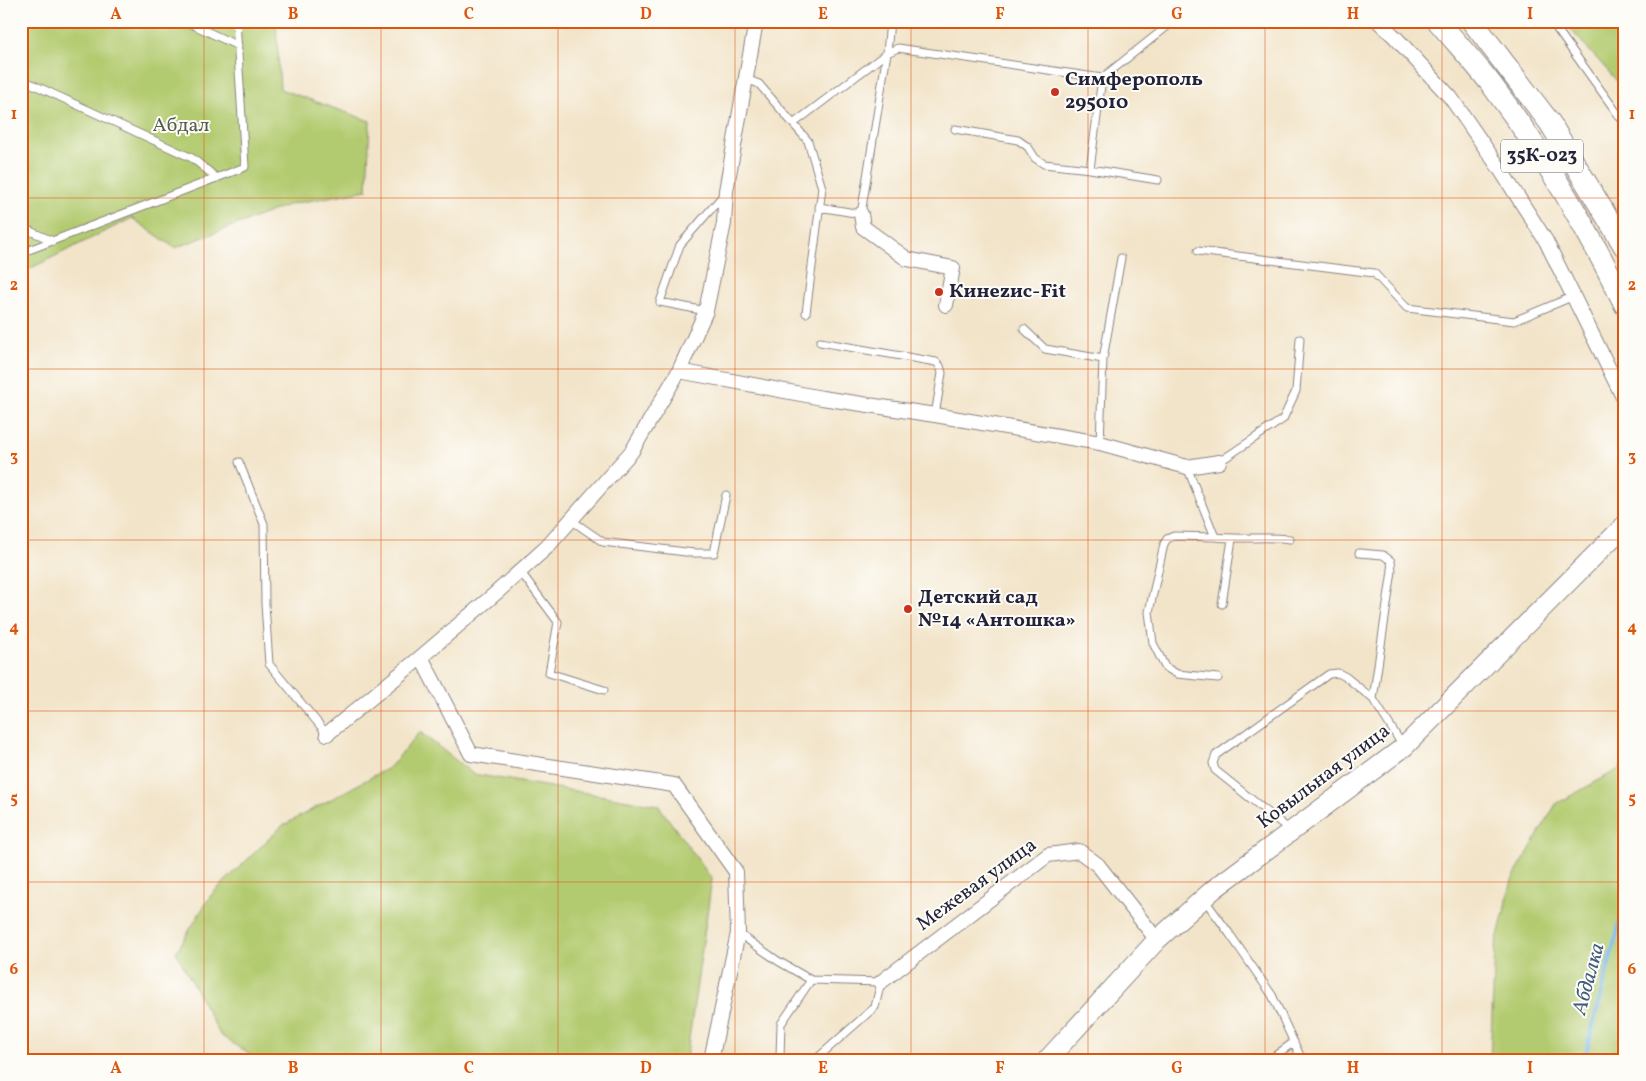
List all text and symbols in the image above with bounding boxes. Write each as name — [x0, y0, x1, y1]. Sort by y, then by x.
text: A — [110, 4, 122, 26]
text: B — [288, 4, 299, 26]
text: C — [464, 4, 474, 26]
text: D — [640, 4, 652, 26]
text: E — [818, 4, 828, 26]
text: F — [995, 4, 1005, 26]
text: G — [1171, 4, 1183, 26]
text: H — [1347, 4, 1359, 26]
text: I — [1527, 4, 1533, 26]
place label: Симферополь 295010 — [1065, 66, 1203, 117]
marker: Симферополь 295010 — [1049, 86, 1061, 98]
text: 1 — [11, 104, 17, 126]
text: 1 — [1629, 104, 1635, 126]
park label: Абдал — [153, 112, 210, 140]
road number: 35К-023 — [1501, 140, 1583, 172]
text: 2 — [10, 275, 18, 297]
text: 2 — [1628, 275, 1636, 297]
place label: Кинеzис-Fit — [949, 278, 1067, 306]
marker: Кинеzис-Fit — [933, 286, 945, 298]
text: 3 — [10, 446, 18, 468]
text: 3 — [1628, 446, 1636, 468]
place label: Детский сад №14 «Антошка» — [918, 584, 1076, 635]
marker: Детский сад №14 «Антошка» — [902, 603, 914, 615]
text: 4 — [9, 617, 19, 639]
text: 4 — [1627, 617, 1637, 639]
street label: Ковыльная улица — [1252, 718, 1396, 836]
text: 5 — [10, 788, 18, 810]
text: 5 — [1628, 788, 1636, 810]
street label: Межевая улица — [911, 832, 1043, 938]
water label: Абдалка — [1565, 940, 1612, 1019]
text: 6 — [10, 959, 19, 981]
text: 6 — [1628, 959, 1637, 981]
text: A — [110, 1058, 122, 1080]
text: B — [288, 1058, 299, 1080]
text: C — [464, 1058, 474, 1080]
text: D — [640, 1058, 652, 1080]
text: E — [818, 1058, 828, 1080]
text: F — [995, 1058, 1005, 1080]
text: G — [1171, 1058, 1183, 1080]
text: H — [1347, 1058, 1359, 1080]
text: I — [1527, 1058, 1533, 1080]

